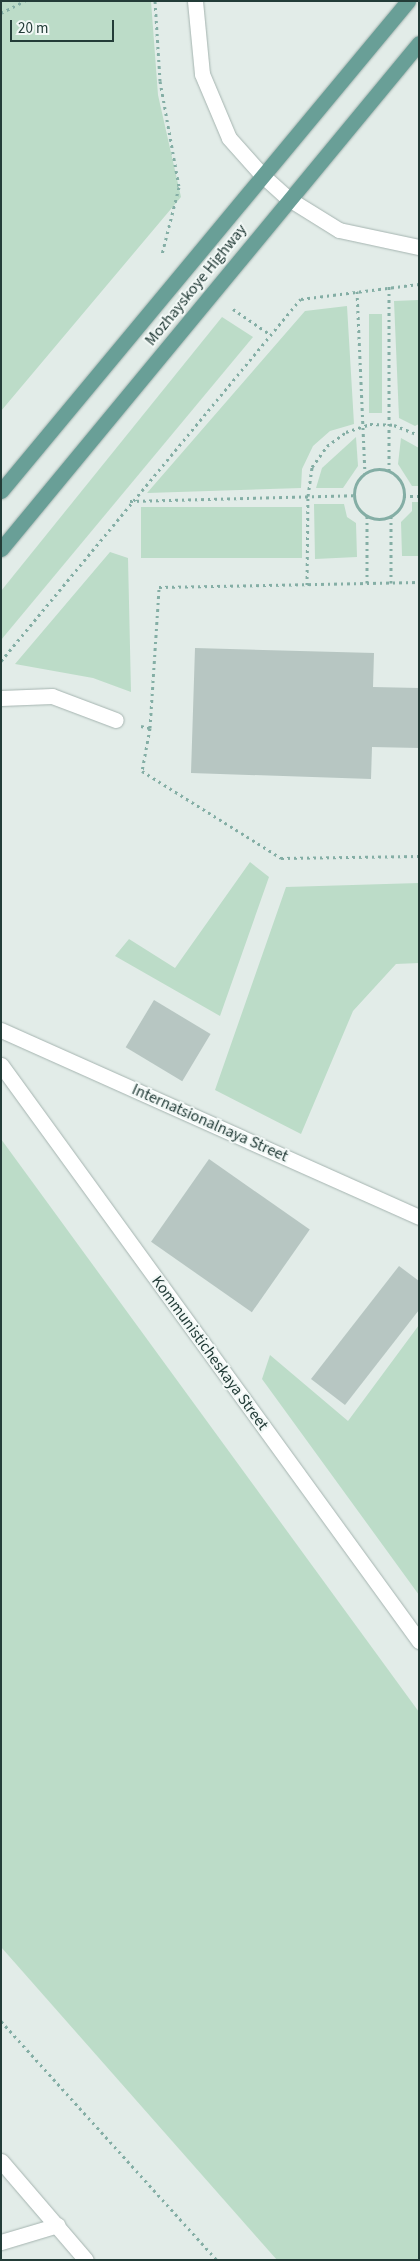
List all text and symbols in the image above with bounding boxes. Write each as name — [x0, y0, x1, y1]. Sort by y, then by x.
scale bar — [12, 10, 116, 42]
text: 20 m — [18, 18, 48, 39]
street label: Mozhayskoye Highway — [141, 220, 251, 350]
street label: Internatsionalnaya Street — [129, 1080, 291, 1166]
street label: Kommunisticheskaya Street — [147, 1272, 273, 1434]

